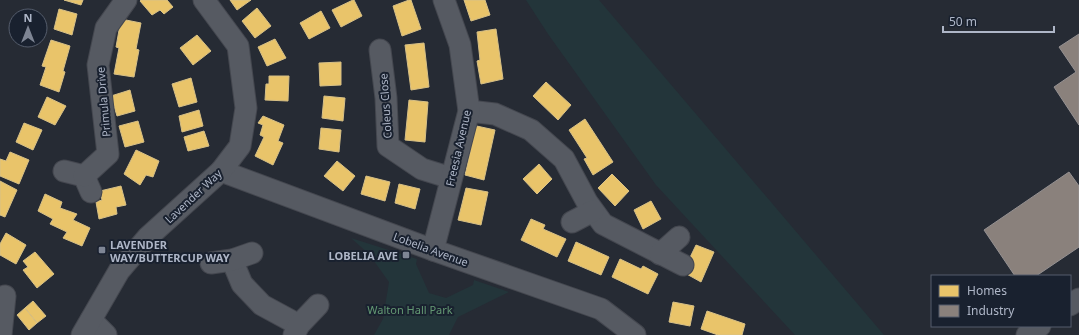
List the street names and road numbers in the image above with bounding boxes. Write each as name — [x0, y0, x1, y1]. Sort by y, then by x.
street label: Primula Drive — [92, 66, 114, 138]
street label: Coleus Close — [375, 73, 395, 139]
street label: Freesia Avenue — [442, 108, 474, 188]
street label: Lavender Way — [161, 165, 225, 226]
street label: Lobelia Avenue — [391, 228, 471, 270]

